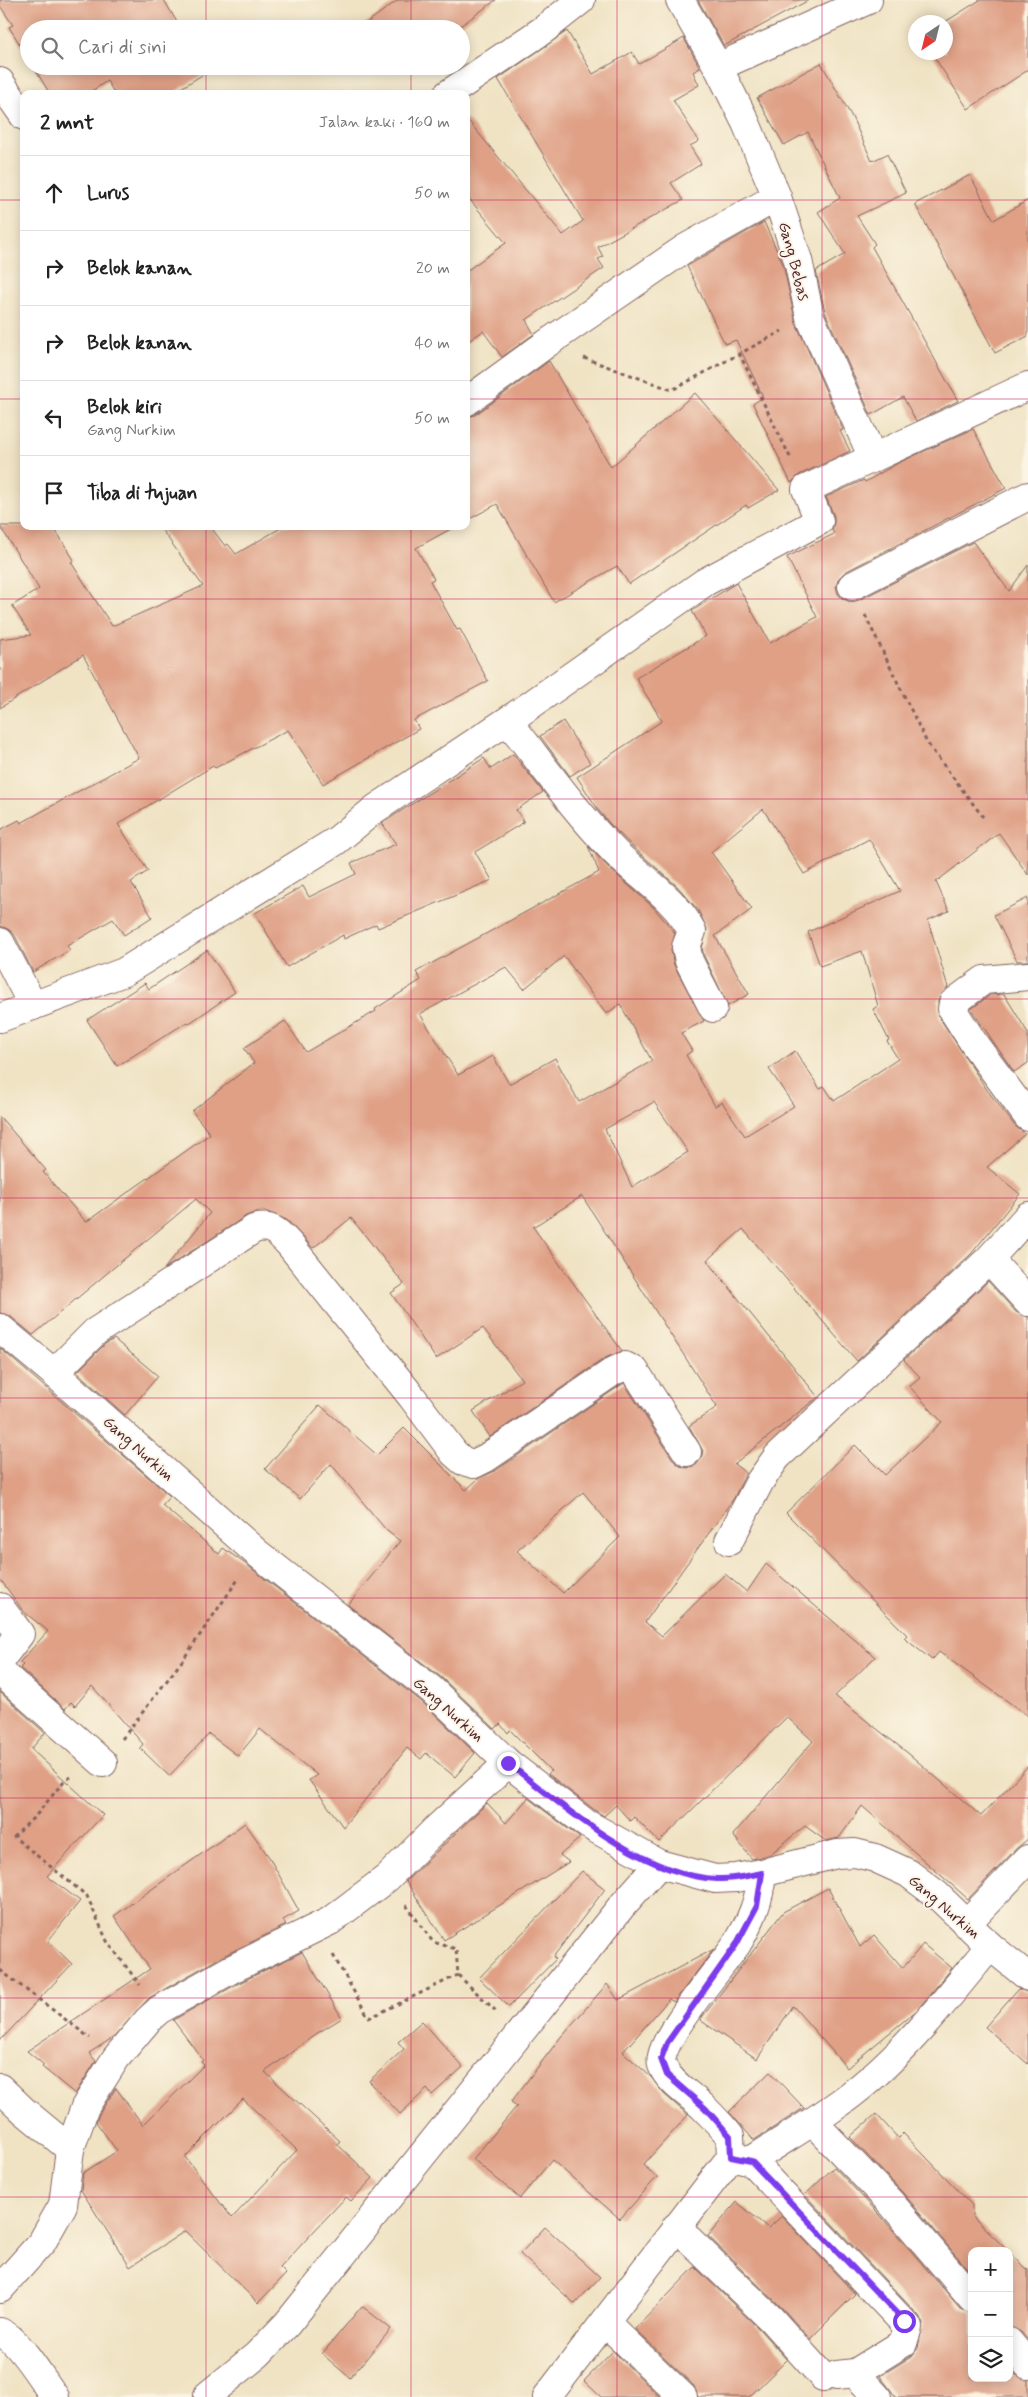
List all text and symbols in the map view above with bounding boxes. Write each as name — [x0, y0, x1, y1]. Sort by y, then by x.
north arrow — [908, 15, 953, 60]
search box — [20, 20, 470, 75]
icon: search — [38, 34, 66, 62]
text: Cari di sini — [78, 35, 166, 60]
text: 2 mnt — [40, 109, 94, 137]
text: Jalan kaki · 160 m — [319, 112, 450, 133]
icon: ahead — [40, 179, 68, 207]
text: Lurus — [87, 181, 129, 206]
text: 50 m — [414, 183, 450, 204]
street label: Gang Bebas — [772, 220, 814, 303]
icon: right — [40, 254, 68, 282]
text: Belok kanan — [87, 256, 192, 281]
text: 20 m — [416, 258, 450, 279]
icon: right — [40, 329, 68, 357]
text: Belok kanan — [87, 331, 192, 356]
text: 40 m — [414, 333, 450, 354]
text: Belok kiri — [87, 395, 162, 420]
icon: left — [40, 404, 68, 432]
text: 50 m — [414, 408, 450, 429]
text: Gang Nurkim — [87, 420, 176, 441]
icon: arrive — [40, 479, 68, 507]
text: Tiba di tujuan — [87, 481, 198, 506]
street label: Gang Nurkim — [97, 1412, 178, 1487]
street label: Gang Nurkim — [407, 1673, 488, 1748]
route end — [497, 1752, 520, 1775]
street label: Gang Nurkim — [903, 1870, 984, 1945]
map controls — [968, 2247, 1013, 2382]
button: + — [968, 2247, 1013, 2292]
button: − — [968, 2292, 1013, 2337]
route start — [893, 2310, 916, 2333]
button: layers — [968, 2337, 1013, 2382]

